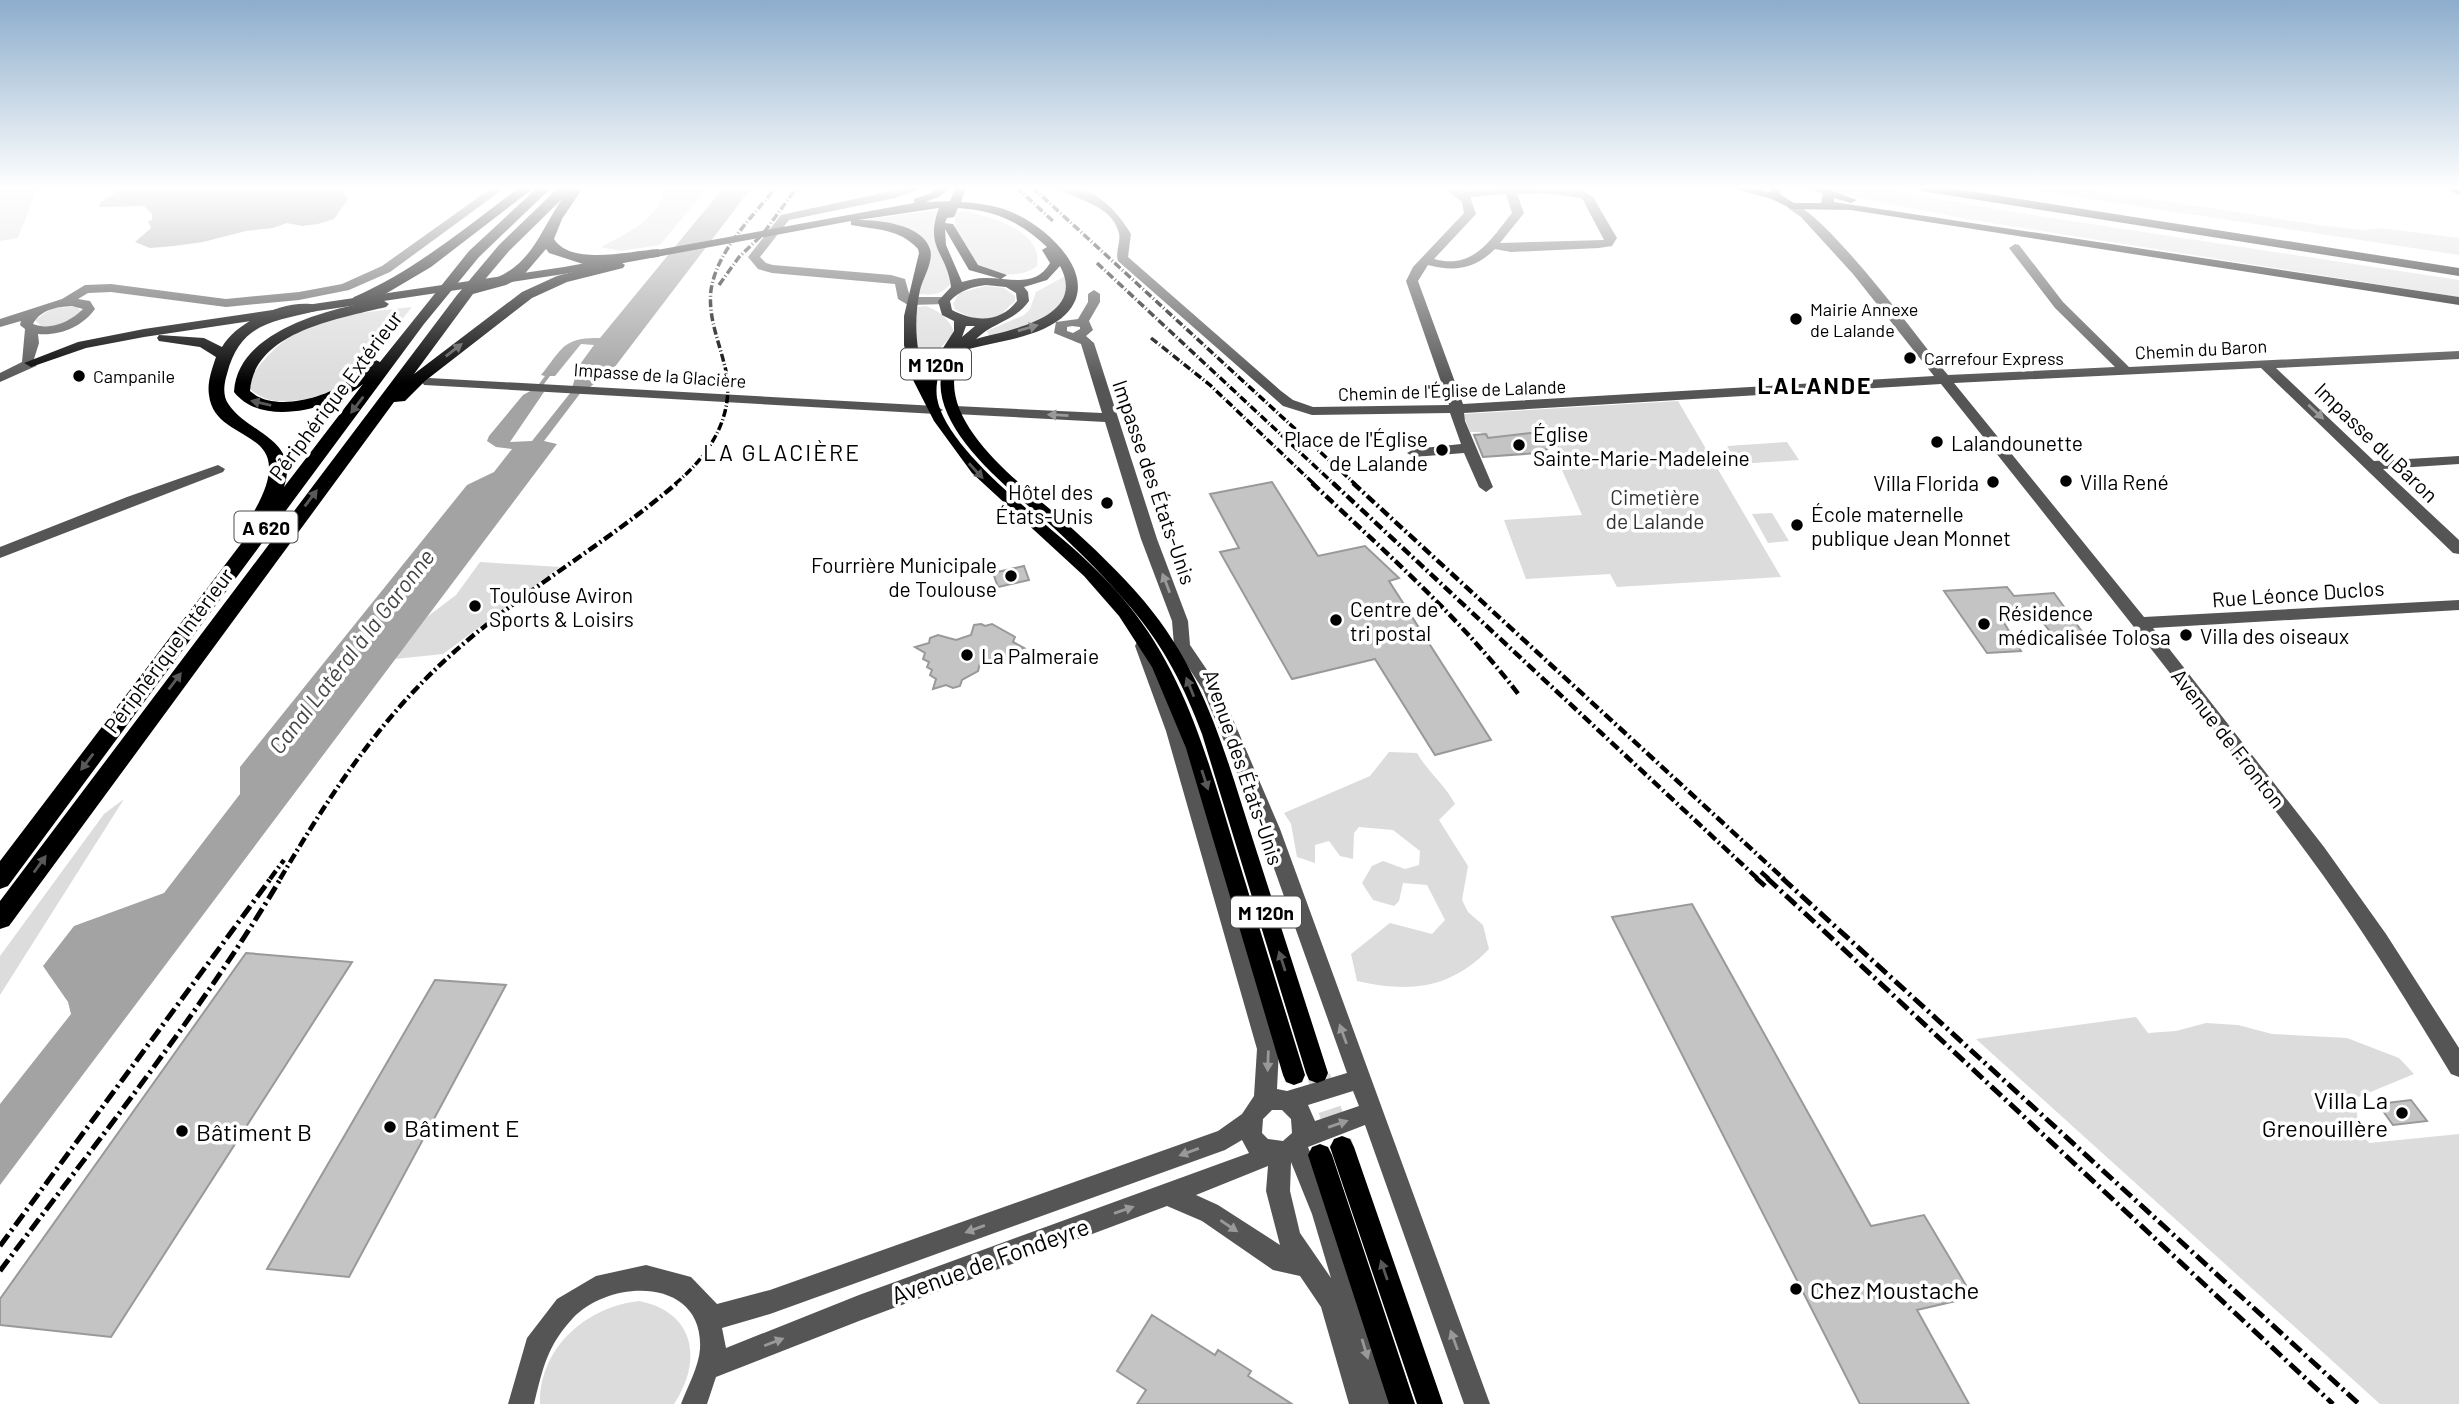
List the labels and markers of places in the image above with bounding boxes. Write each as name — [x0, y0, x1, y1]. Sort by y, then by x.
place label: Mairie Annexe de Lalande — [1810, 298, 1918, 341]
marker: Mairie Annexe de Lalande — [1788, 311, 1804, 327]
place label: Carrefour Express — [1924, 347, 2064, 369]
marker: Carrefour Express — [1902, 350, 1918, 366]
place label: Campanile — [93, 365, 175, 387]
marker: Campanile — [71, 368, 87, 384]
place label: Église Sainte-Marie-Madeleine — [1533, 421, 1750, 470]
place label: Place de l'Église de Lalande — [1284, 426, 1428, 475]
place label: Lalandounette — [1951, 430, 2083, 455]
marker: Lalandounette — [1929, 434, 1945, 450]
marker: Église Sainte-Marie-Madeleine — [1511, 437, 1527, 453]
marker: Place de l'Église de Lalande — [1434, 442, 1450, 458]
place label: Villa René — [2080, 469, 2169, 494]
place label: Villa Florida — [1873, 470, 1979, 495]
marker: Villa René — [2058, 473, 2074, 489]
marker: Villa Florida — [1985, 474, 2001, 490]
place label: Hôtel des États-Unis — [996, 479, 1093, 528]
marker: Hôtel des États-Unis — [1099, 495, 1115, 511]
place label: École maternelle publique Jean Monnet — [1811, 501, 2011, 550]
marker: École maternelle publique Jean Monnet — [1789, 517, 1805, 533]
place label: Fourrière Municipale de Toulouse — [811, 552, 997, 601]
marker: Fourrière Municipale de Toulouse — [1003, 568, 1019, 584]
place label: Toulouse Aviron Sports & Loisirs — [489, 582, 634, 631]
place label: Centre de tri postal — [1350, 596, 1438, 645]
marker: Toulouse Aviron Sports & Loisirs — [467, 598, 483, 614]
place label: Résidence médicalisée Tolosa — [1998, 600, 2171, 649]
marker: Centre de tri postal — [1328, 612, 1344, 628]
marker: Résidence médicalisée Tolosa — [1976, 616, 1992, 632]
place label: Villa des oiseaux — [2200, 623, 2349, 648]
marker: Villa des oiseaux — [2178, 627, 2194, 643]
place label: La Palmeraie — [981, 643, 1099, 668]
marker: La Palmeraie — [959, 647, 975, 663]
place label: Villa La Grenouillère — [2262, 1085, 2388, 1142]
marker: Villa La Grenouillère — [2394, 1105, 2410, 1121]
place label: Bâtiment E — [404, 1113, 519, 1142]
place label: Bâtiment B — [196, 1117, 312, 1146]
marker: Bâtiment E — [382, 1119, 398, 1135]
marker: Bâtiment B — [174, 1123, 190, 1139]
place label: Chez Moustache — [1810, 1275, 1979, 1304]
marker: Chez Moustache — [1788, 1281, 1804, 1297]

